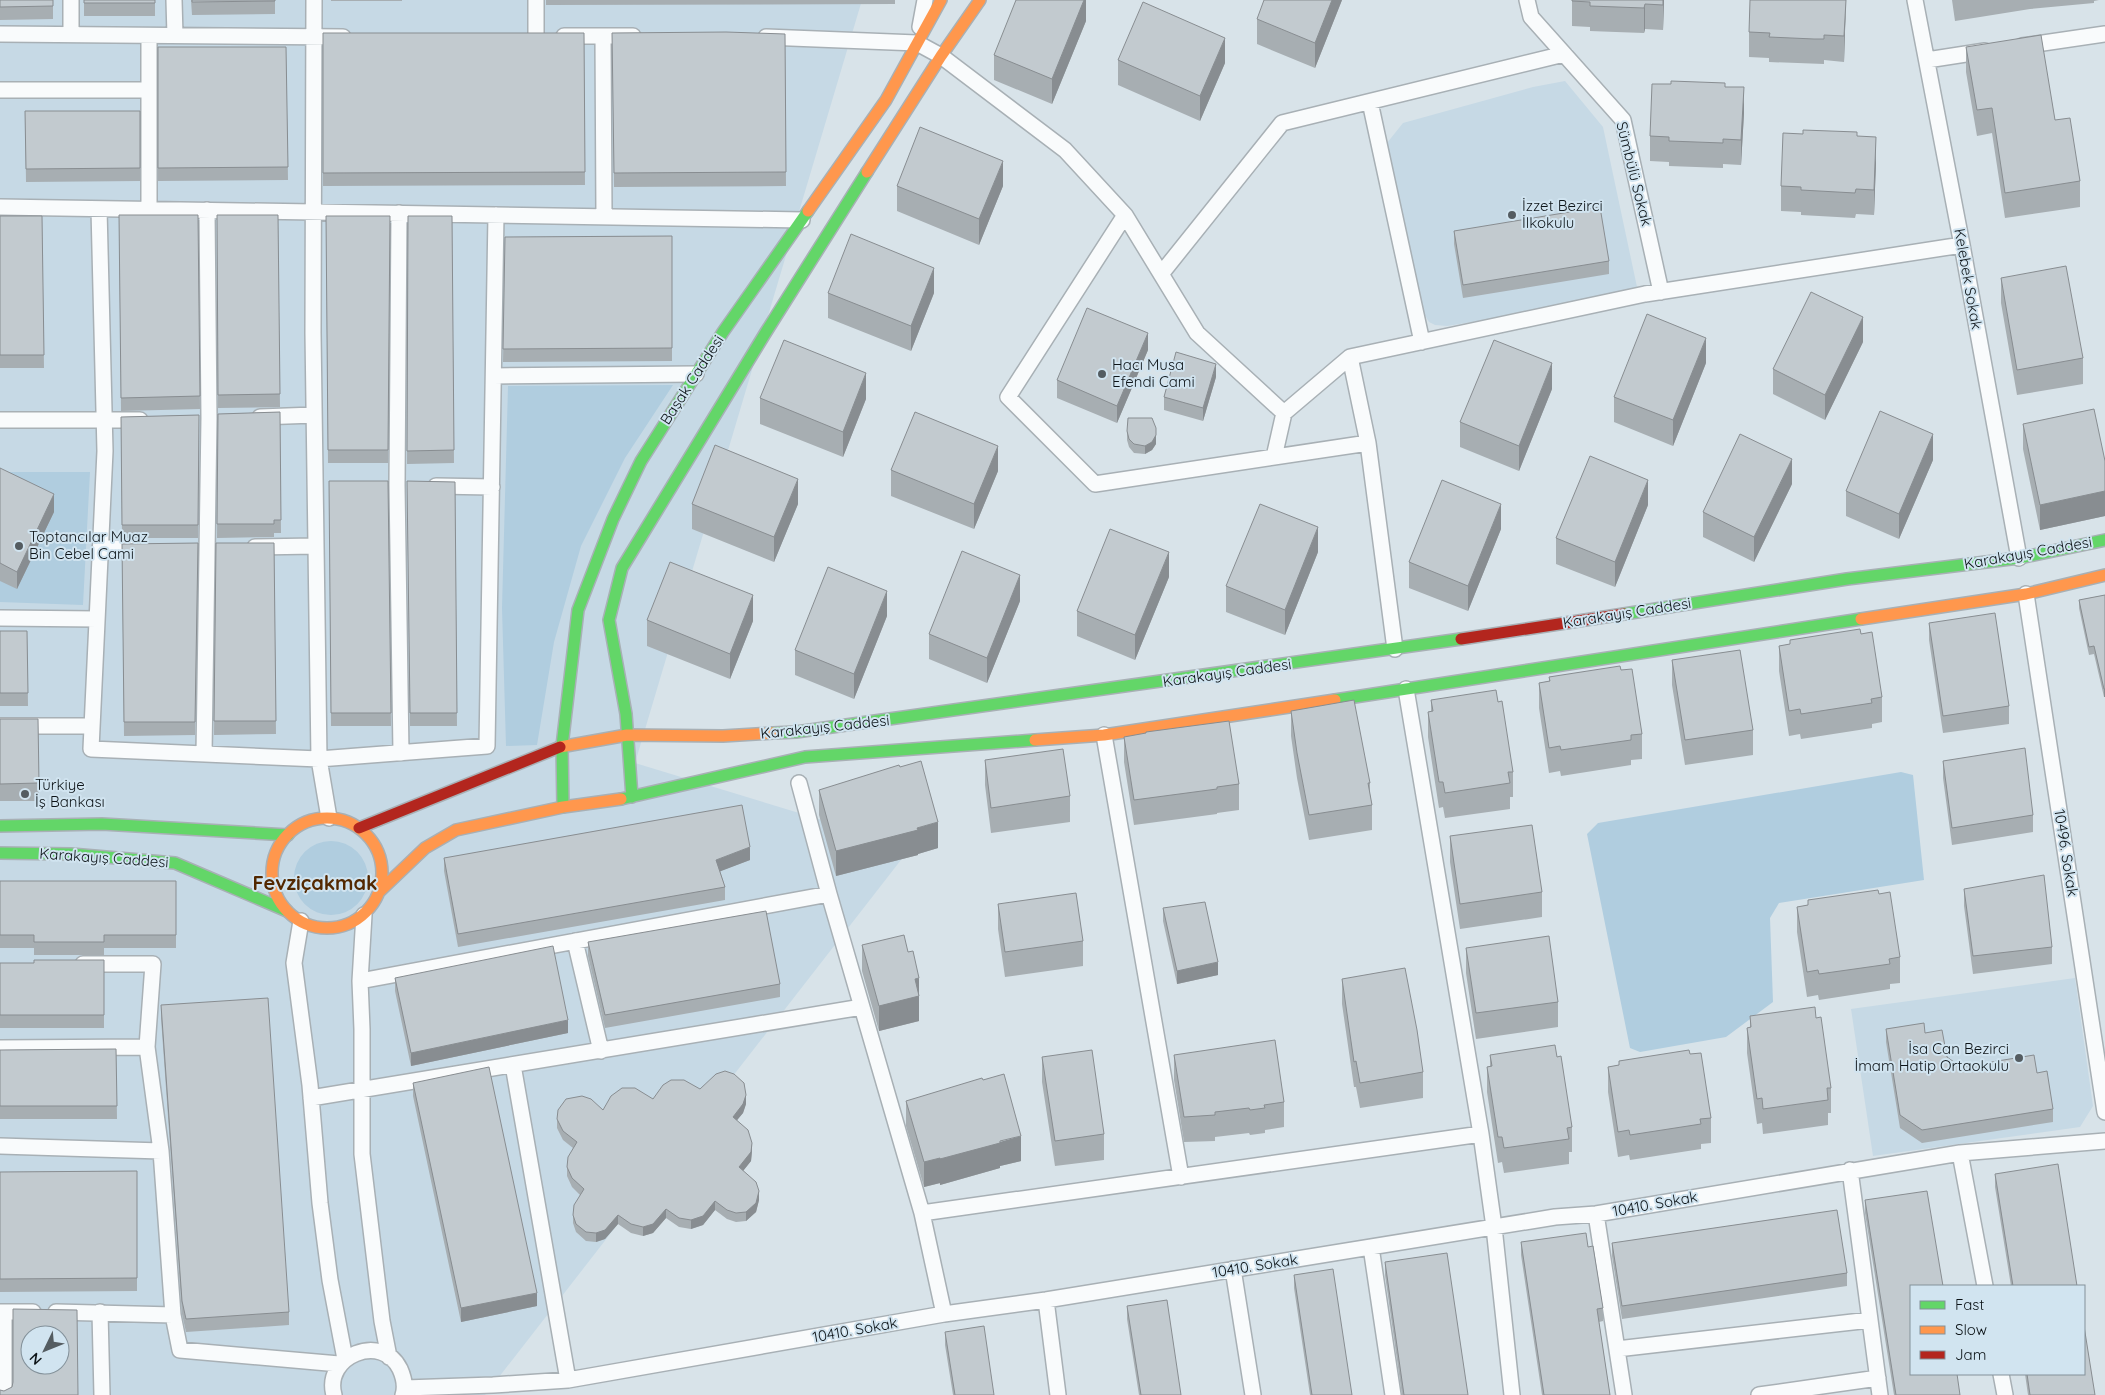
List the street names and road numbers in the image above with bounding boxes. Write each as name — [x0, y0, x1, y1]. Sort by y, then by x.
street label: Sümbülü Sokak — [1612, 120, 1657, 228]
street label: Kelebek Sokak — [1950, 227, 1987, 331]
street label: Başak Caddesi — [656, 331, 728, 428]
street label: Karakayış Caddesi — [1962, 532, 2093, 573]
street label: Karakayış Caddesi — [1561, 593, 1692, 632]
street label: Karakayış Caddesi — [1161, 654, 1292, 691]
street label: Karakayış Caddesi — [760, 710, 890, 743]
street label: 10496. Sokak — [2050, 808, 2083, 898]
street label: Karakayış Caddesi — [39, 844, 169, 871]
street label: 10410. Sokak — [1611, 1187, 1699, 1220]
street label: 10410. Sokak — [1211, 1249, 1299, 1282]
street label: 10410. Sokak — [811, 1313, 899, 1346]

